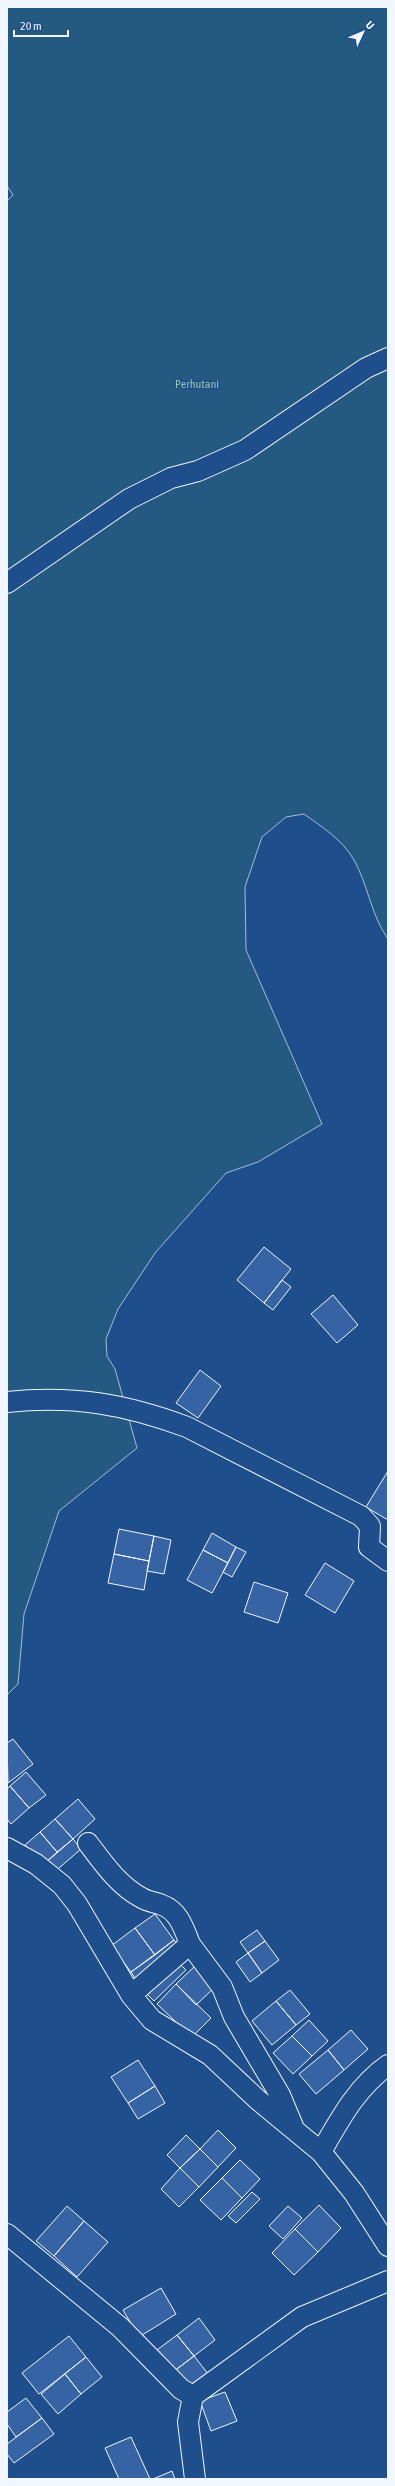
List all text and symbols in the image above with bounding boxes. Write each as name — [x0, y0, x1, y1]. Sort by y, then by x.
scale bar — [14, 12, 68, 38]
north arrow — [343, 12, 383, 52]
text: 20 m — [20, 19, 42, 33]
text: U — [364, 19, 377, 32]
park label: Perhutani — [175, 377, 219, 391]

